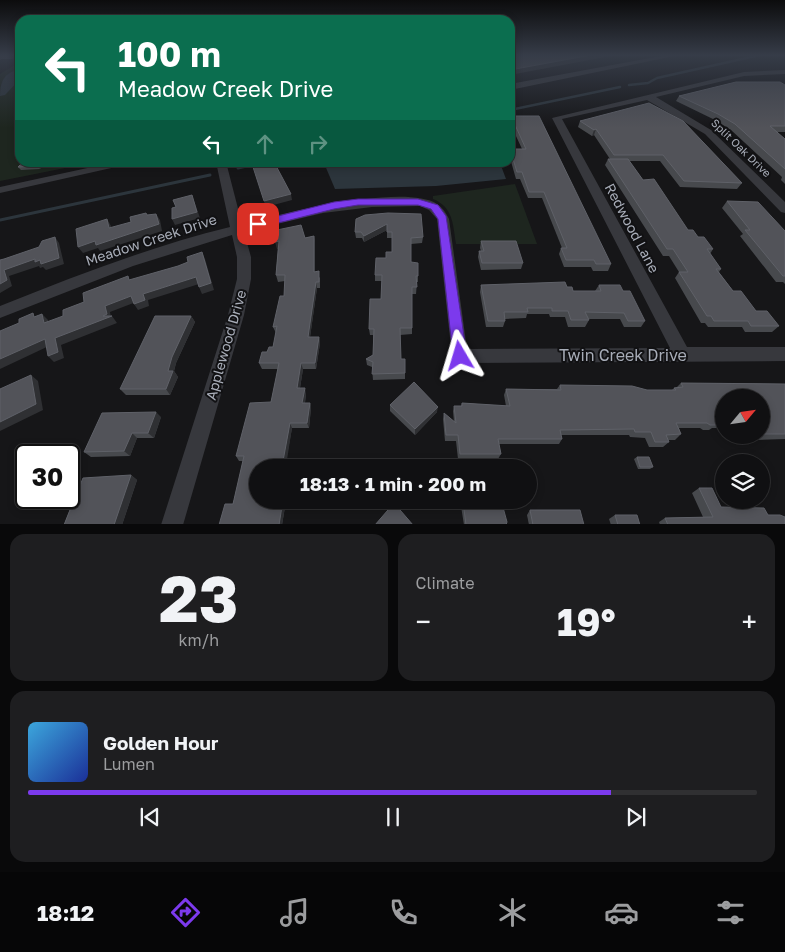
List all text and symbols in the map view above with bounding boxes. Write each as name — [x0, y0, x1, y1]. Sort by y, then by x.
text: 100 m — [118, 33, 221, 75]
icon: left — [35, 35, 100, 100]
text: Meadow Creek Drive — [118, 75, 333, 102]
street label: Split Oak Drive — [709, 116, 774, 179]
icon: left — [198, 130, 226, 158]
icon: ahead — [251, 130, 279, 158]
icon: right — [304, 130, 332, 158]
street label: Redwood Lane — [602, 180, 663, 275]
pin — [237, 203, 279, 245]
street label: Meadow Creek Drive — [83, 210, 219, 269]
icon: arrive — [244, 210, 272, 238]
street label: Applewood Drive — [202, 288, 249, 402]
position arrow — [433, 329, 485, 381]
street label: Twin Creek Drive — [559, 345, 687, 365]
north arrow — [715, 389, 770, 444]
map controls — [715, 389, 770, 509]
speed limit sign: 30 — [15, 444, 80, 509]
button: layers — [715, 454, 770, 509]
text: 18:13 · 1 min · 200 m — [300, 472, 486, 495]
text: 23 — [159, 558, 238, 636]
text: Climate — [416, 573, 475, 593]
text: 19° — [557, 599, 616, 644]
text: − — [416, 605, 431, 638]
text: + — [742, 605, 757, 638]
text: km/h — [178, 630, 219, 650]
text: Golden Hour — [103, 731, 218, 754]
text: Lumen — [103, 754, 155, 774]
icon: previous — [136, 803, 164, 831]
icon: pause — [379, 803, 407, 831]
icon: next — [622, 803, 650, 831]
icon: directions — [168, 895, 203, 930]
icon: music — [277, 895, 312, 930]
icon: phone — [386, 895, 421, 930]
icon: climate — [495, 895, 530, 930]
icon: car — [604, 895, 639, 930]
icon: filters — [713, 895, 748, 930]
text: 18:12 — [37, 899, 94, 926]

